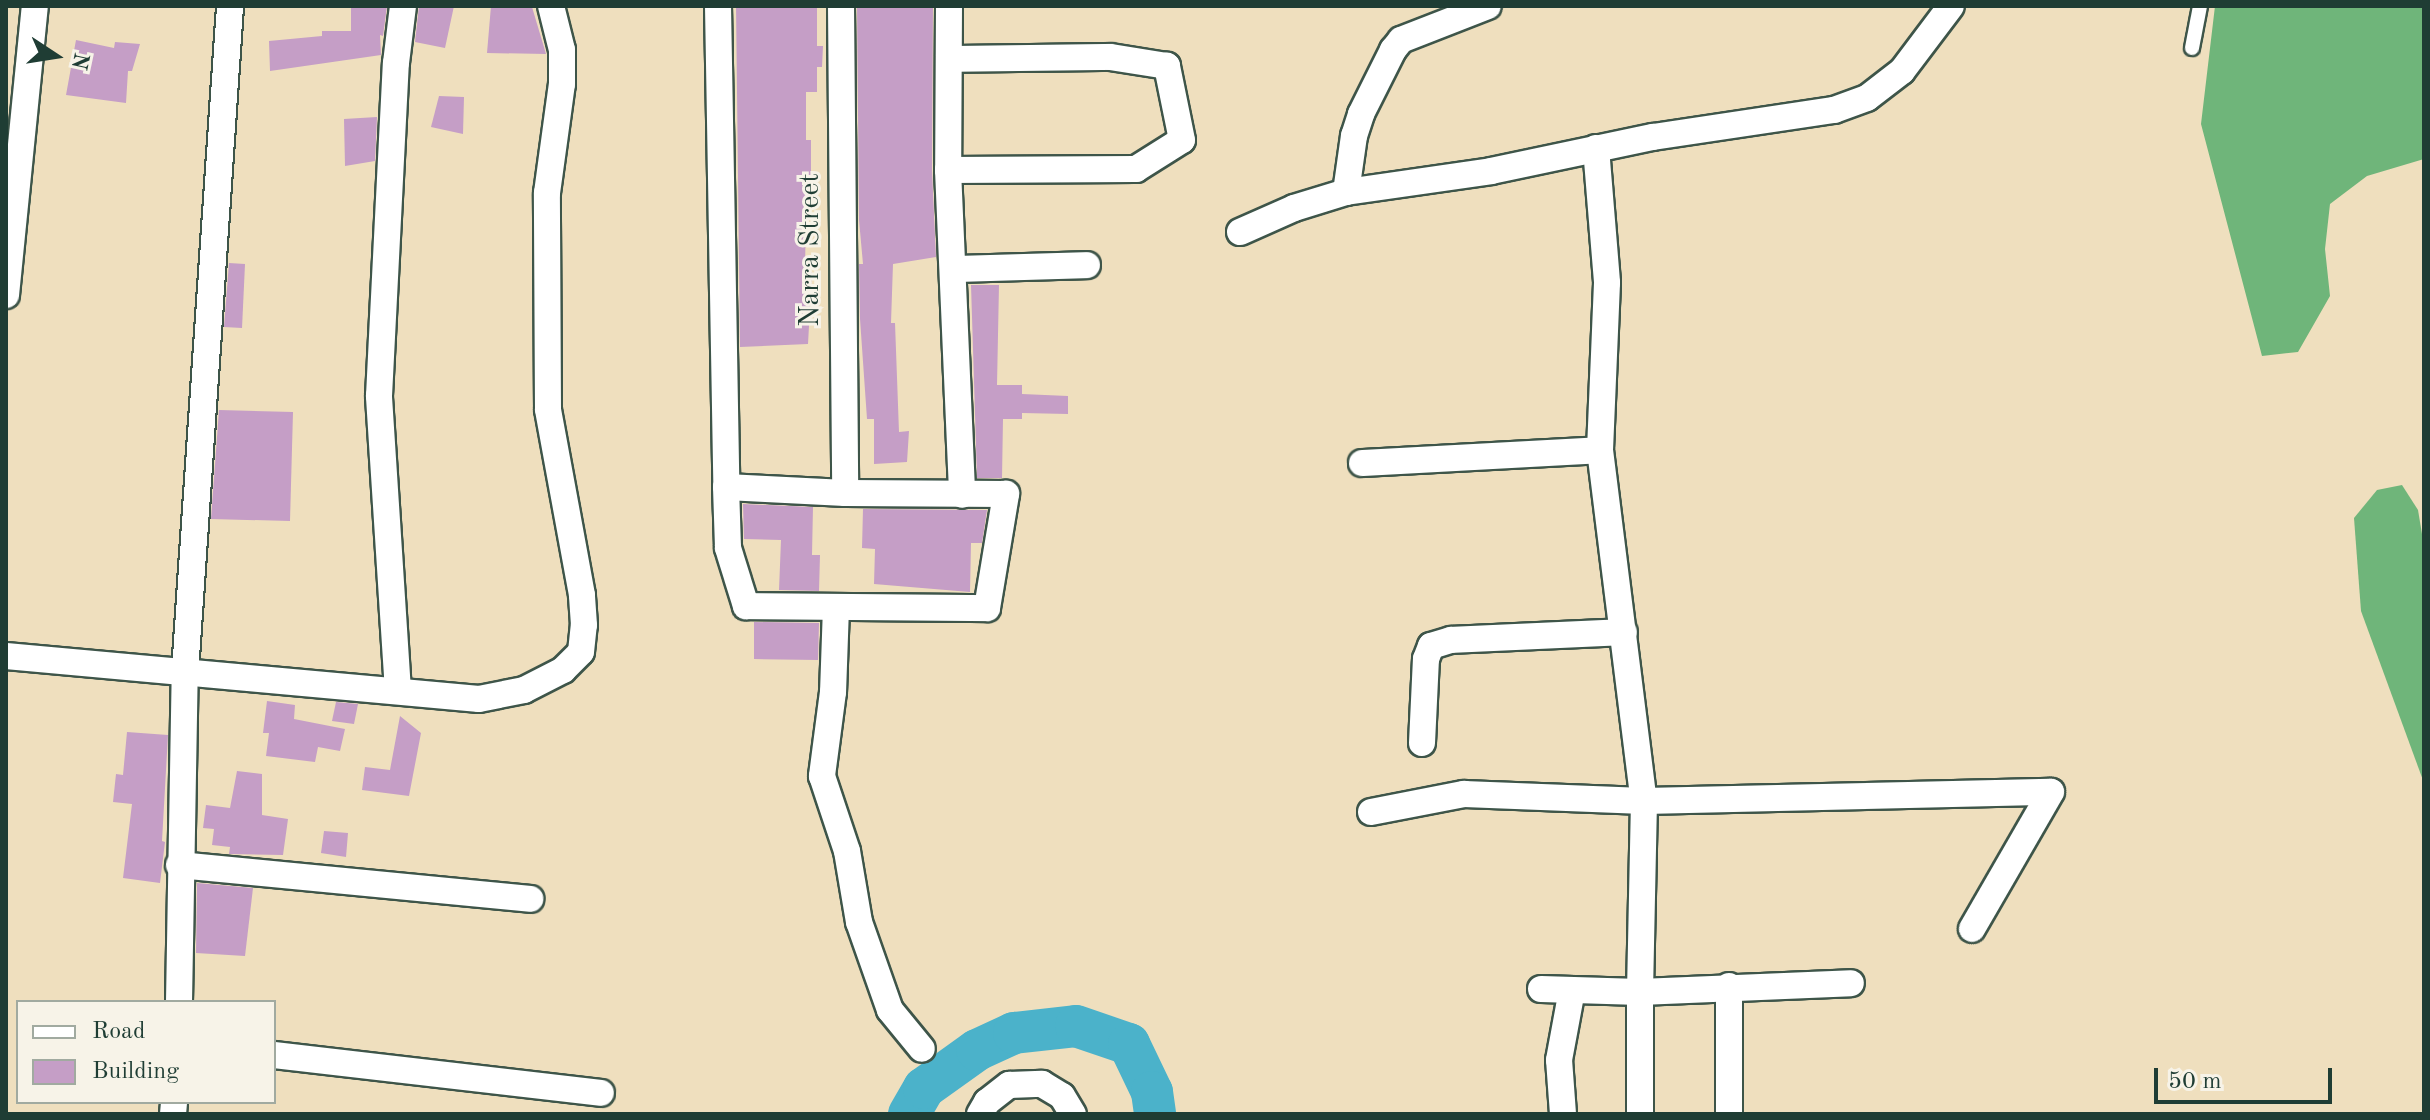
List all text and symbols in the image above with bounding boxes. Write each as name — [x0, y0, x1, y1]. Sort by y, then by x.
north arrow — [16, 16, 96, 96]
text: N — [67, 50, 92, 71]
street label: Narra Street — [794, 173, 828, 327]
legend — [16, 1000, 276, 1104]
text: Road — [92, 1020, 145, 1044]
scale bar — [2158, 1052, 2336, 1102]
text: Building — [92, 1060, 179, 1084]
text: 50 m — [2168, 1070, 2222, 1094]

